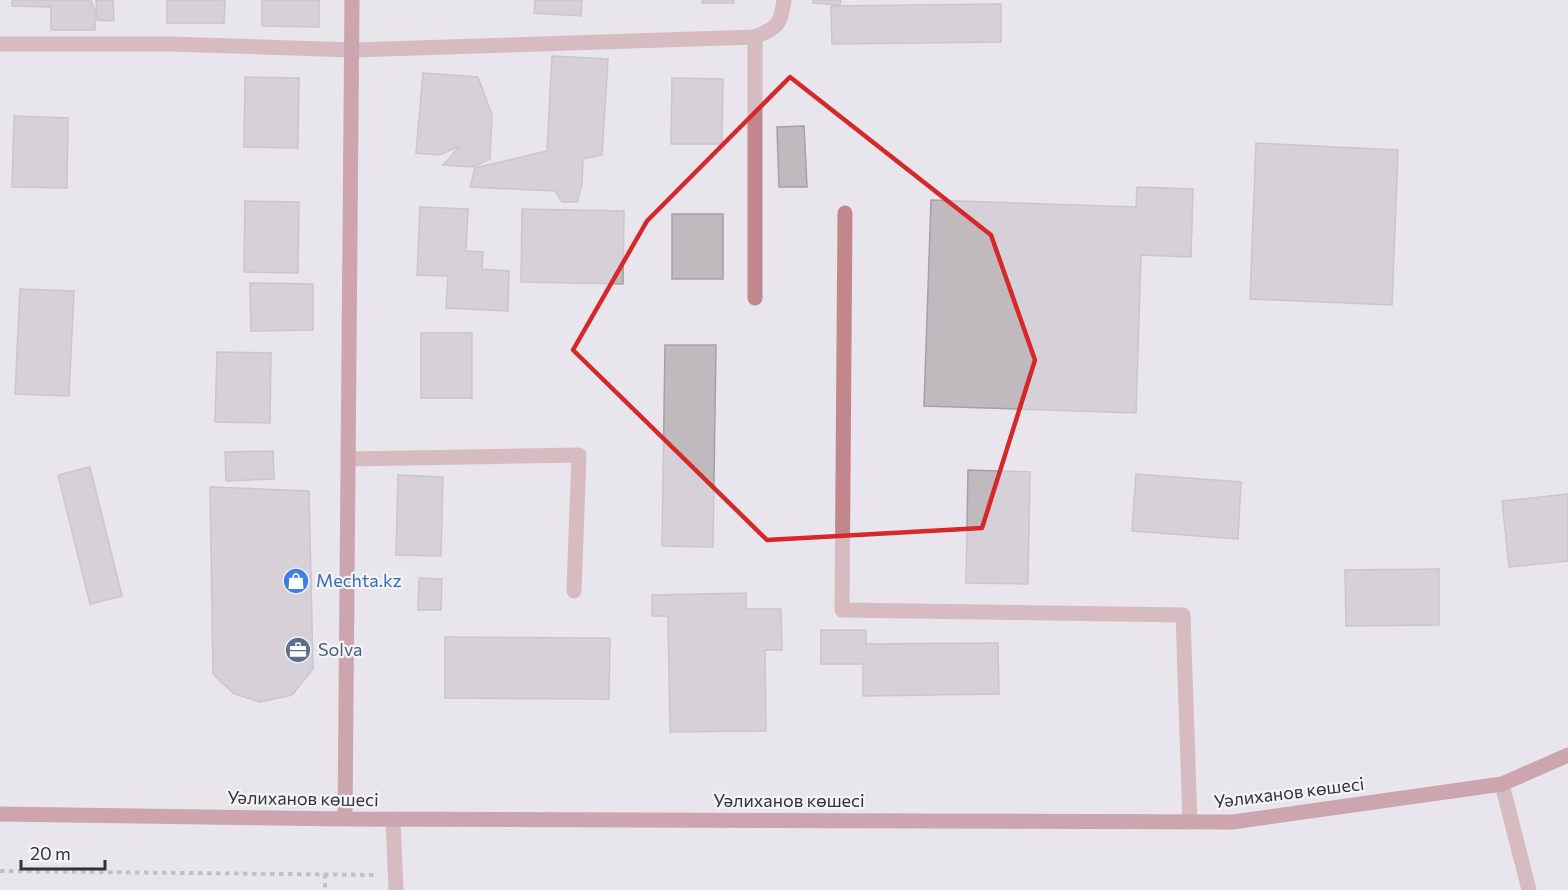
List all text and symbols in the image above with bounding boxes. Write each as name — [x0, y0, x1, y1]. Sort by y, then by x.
shop icon: Mechta.kz — [281, 566, 311, 596]
place label: Mechta.kz — [316, 569, 402, 591]
office icon: Solva — [283, 635, 313, 665]
place label: Solva — [318, 638, 362, 660]
street label: Уәлиханов көшесі — [1212, 772, 1365, 812]
street label: Уәлиханов көшесі — [227, 786, 379, 810]
street label: Уәлиханов көшесі — [713, 789, 865, 811]
scale bar — [21, 833, 105, 871]
text: 20 m — [30, 842, 71, 864]

